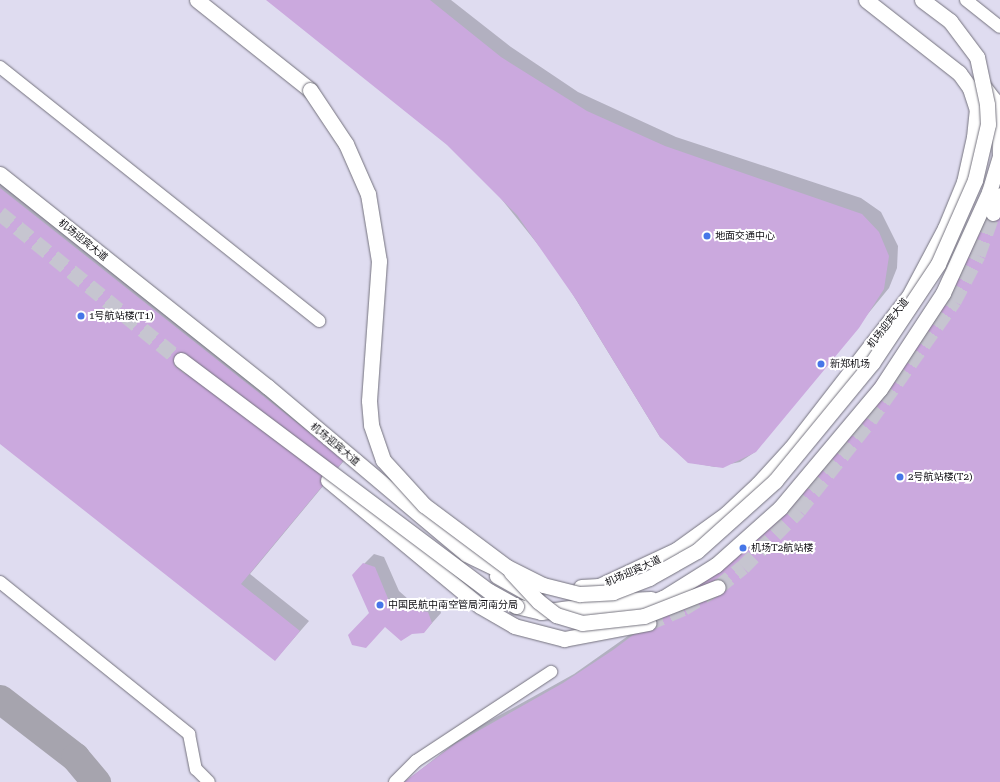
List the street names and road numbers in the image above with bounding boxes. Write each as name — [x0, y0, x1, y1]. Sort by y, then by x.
street label: 机场迎宾大道 — [56, 216, 110, 264]
street label: 机场迎宾大道 — [865, 296, 911, 350]
street label: 机场迎宾大道 — [308, 420, 362, 468]
street label: 机场迎宾大道 — [603, 553, 663, 589]

